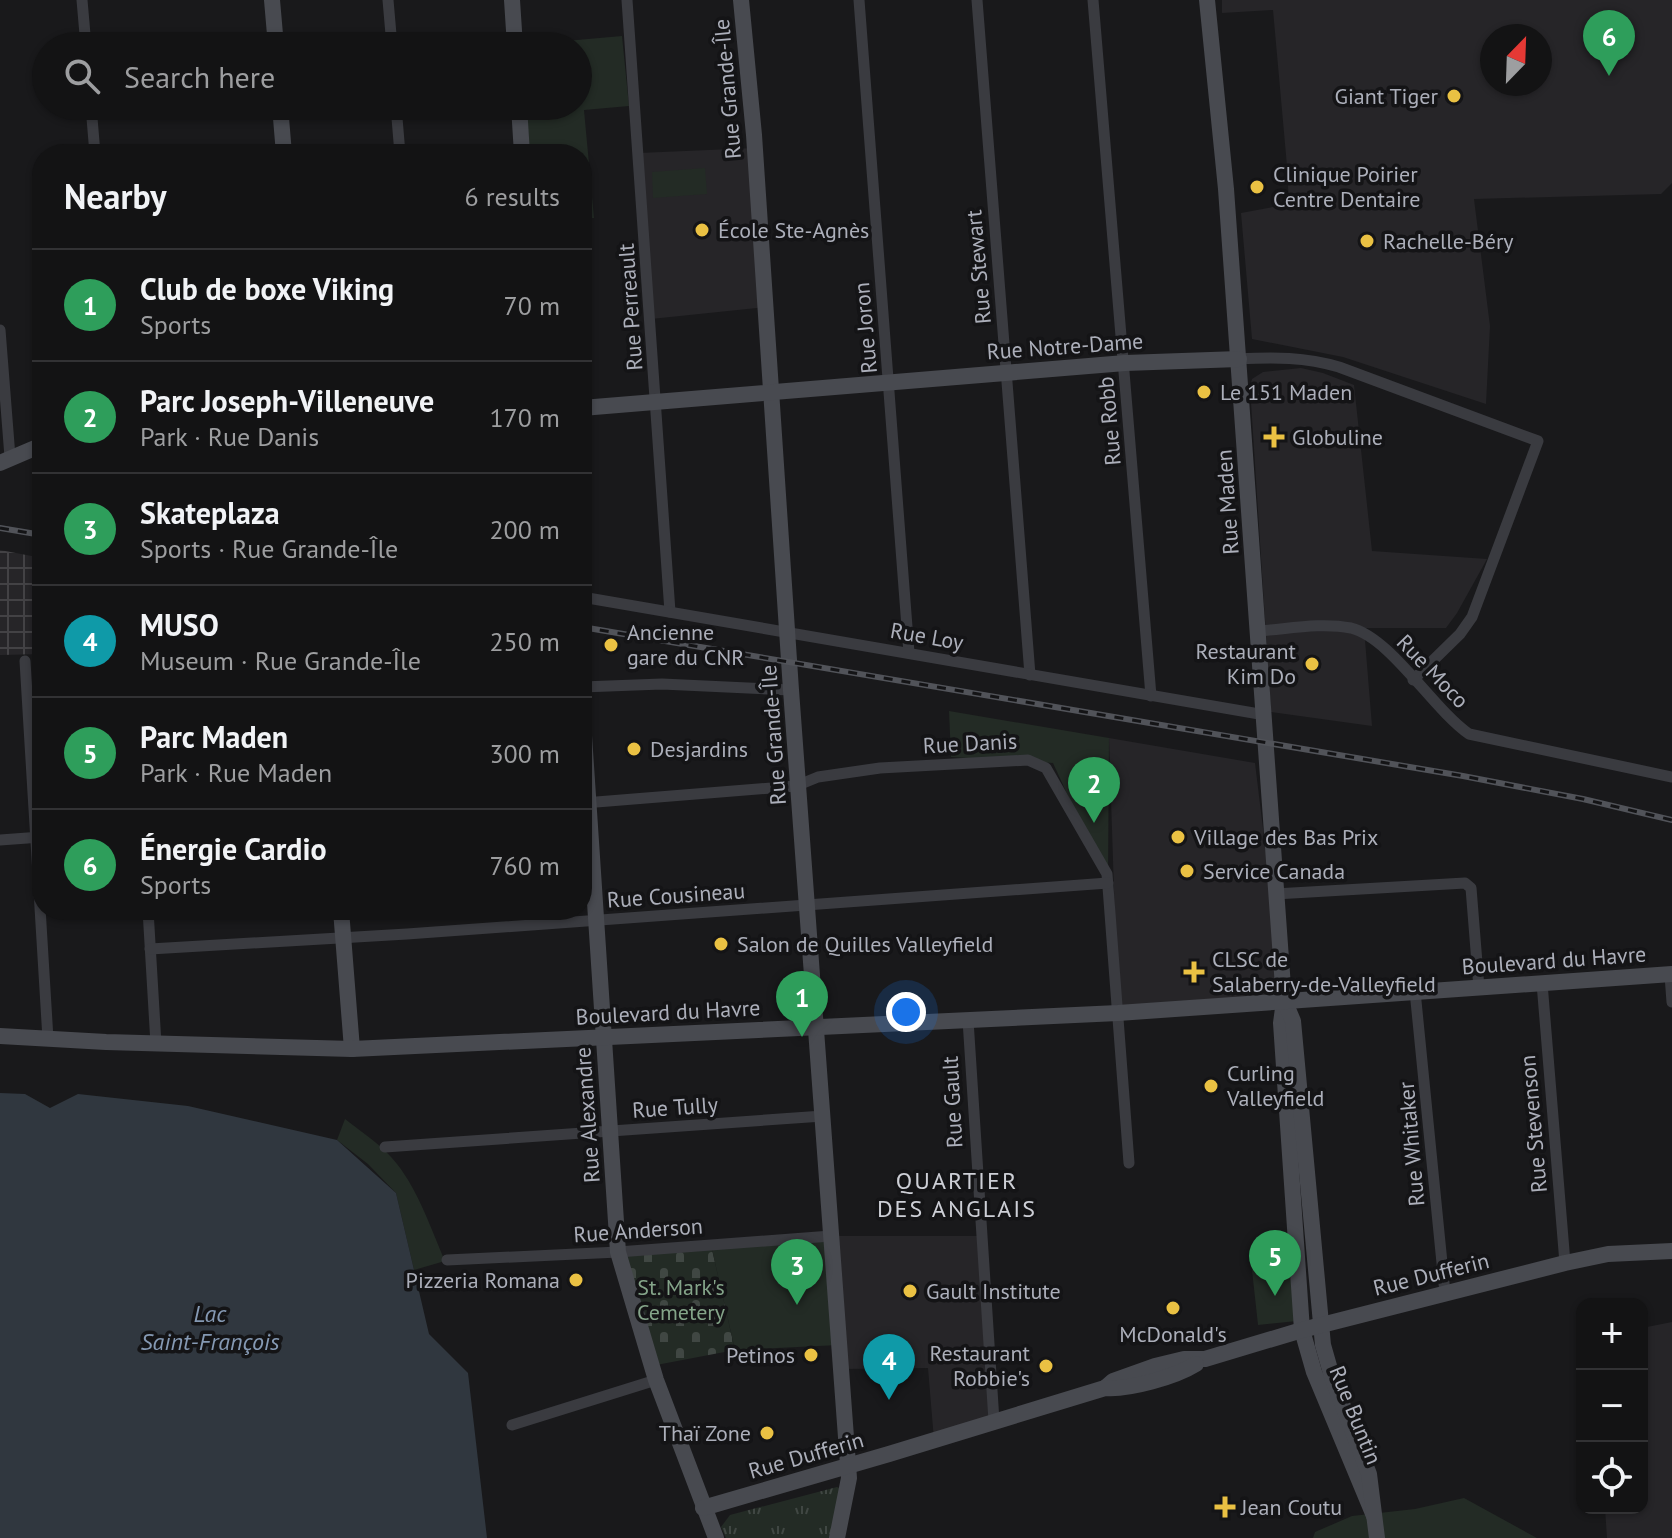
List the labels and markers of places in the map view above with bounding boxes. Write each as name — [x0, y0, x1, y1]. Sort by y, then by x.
pin: 6 — [1583, 10, 1635, 76]
place label: Giant Tiger — [1334, 82, 1439, 110]
marker: Giant Tiger — [1445, 87, 1463, 105]
place label: Clinique Poirier Centre Dentaire — [1273, 160, 1421, 213]
marker: Clinique Poirier Centre Dentaire — [1248, 178, 1266, 196]
place label: École Ste-Agnès — [718, 216, 869, 244]
marker: École Ste-Agnès — [693, 221, 711, 239]
place label: Rachelle-Béry — [1383, 227, 1514, 255]
marker: Rachelle-Béry — [1358, 232, 1376, 250]
place label: Le 151 Maden — [1220, 378, 1352, 406]
marker: Le 151 Maden — [1195, 383, 1213, 401]
place label: Globuline — [1292, 423, 1383, 451]
marker: Globuline — [1263, 426, 1285, 448]
place label: Ancienne gare du CNR — [627, 618, 744, 671]
marker: Ancienne gare du CNR — [602, 636, 620, 654]
place label: Restaurant Kim Do — [1195, 637, 1297, 690]
marker: Restaurant Kim Do — [1303, 655, 1321, 673]
place label: Desjardins — [650, 735, 748, 763]
marker: Desjardins — [625, 740, 643, 758]
pin: 2 — [1068, 757, 1120, 823]
place label: Village des Bas Prix — [1193, 823, 1378, 851]
marker: Village des Bas Prix — [1169, 828, 1187, 846]
place label: Service Canada — [1203, 857, 1345, 885]
marker: Service Canada — [1178, 862, 1196, 880]
place label: Salon de Quilles Valleyfield — [737, 930, 993, 958]
marker: Salon de Quilles Valleyfield — [712, 935, 730, 953]
place label: CLSC de Salaberry-de-Valleyfield — [1212, 945, 1436, 998]
marker: CLSC de Salaberry-de-Valleyfield — [1183, 961, 1205, 983]
pin: 1 — [776, 971, 828, 1037]
place label: Curling Valleyfield — [1226, 1059, 1324, 1112]
marker: Curling Valleyfield — [1202, 1077, 1220, 1095]
pin: 5 — [1249, 1230, 1301, 1296]
pin: 3 — [771, 1239, 823, 1305]
place label: Pizzeria Romana — [406, 1266, 560, 1294]
marker: Pizzeria Romana — [567, 1271, 585, 1289]
place label: Gault Institute — [926, 1277, 1061, 1305]
marker: Gault Institute — [901, 1282, 919, 1300]
marker: McDonald's — [1164, 1299, 1182, 1317]
place label: McDonald's — [1119, 1320, 1227, 1348]
pin: 4 — [863, 1334, 915, 1400]
place label: Restaurant Robbie's — [929, 1339, 1031, 1392]
place label: Petinos — [726, 1341, 795, 1369]
marker: Petinos — [802, 1346, 820, 1364]
marker: Restaurant Robbie's — [1037, 1357, 1055, 1375]
place label: Thaï Zone — [659, 1419, 751, 1447]
marker: Thaï Zone — [758, 1424, 776, 1442]
place label: Jean Coutu — [1240, 1493, 1342, 1521]
marker: Jean Coutu — [1216, 1498, 1234, 1516]

